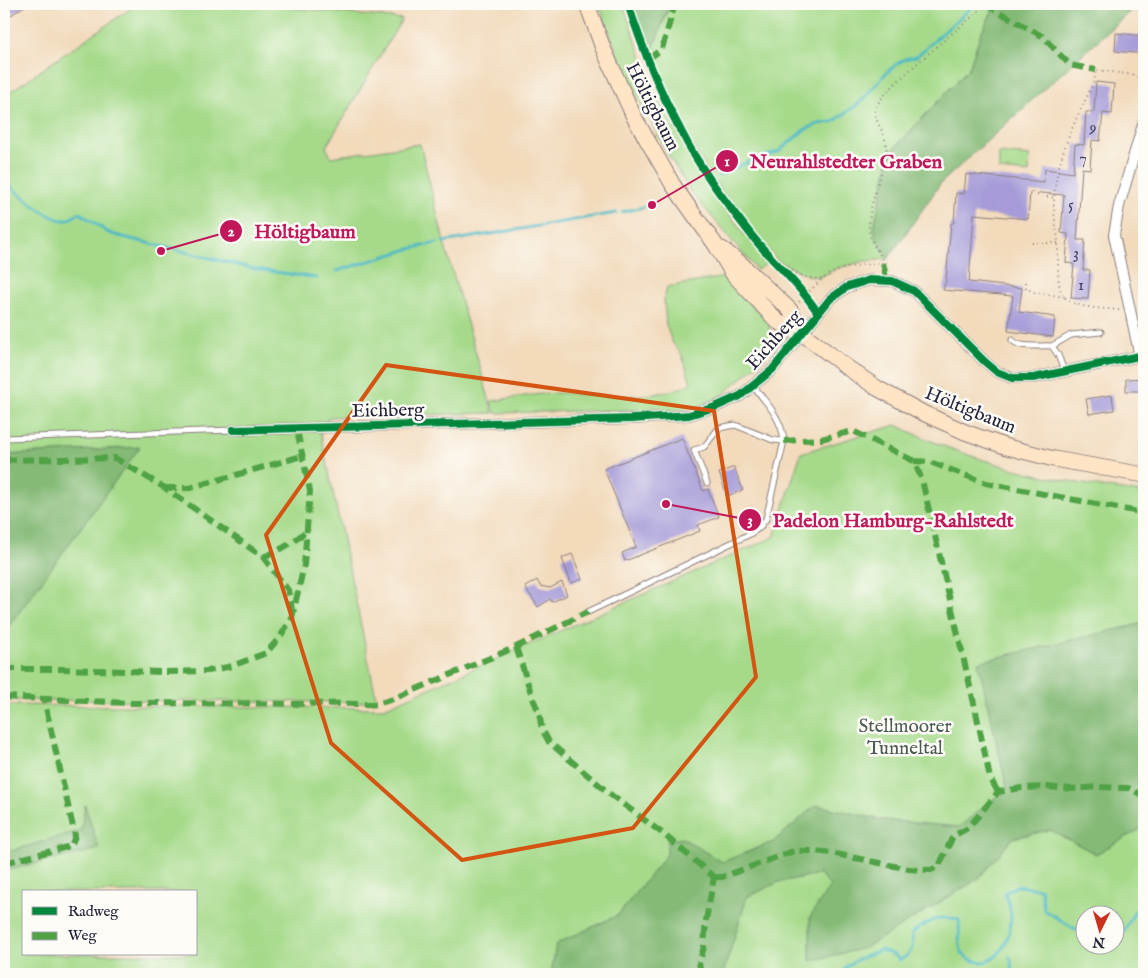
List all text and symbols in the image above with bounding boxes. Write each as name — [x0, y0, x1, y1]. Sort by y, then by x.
street label: Höltigbaum — [620, 59, 685, 155]
house number: 9 — [1089, 119, 1097, 139]
callout: Neurahlstedter Graben — [715, 143, 952, 178]
house number: 7 — [1079, 149, 1087, 169]
text: Neurahlstedter Graben — [749, 150, 943, 175]
text: 1 — [724, 152, 730, 171]
house number: 5 — [1068, 196, 1074, 216]
callout: Höltigbaum — [219, 214, 365, 249]
text: Höltigbaum — [254, 220, 356, 245]
text: 2 — [227, 222, 235, 241]
house number: 3 — [1073, 244, 1079, 264]
house number: 1 — [1078, 276, 1084, 296]
street label: Eichberg — [741, 305, 808, 375]
street label: Höltigbaum — [921, 382, 1020, 440]
street label: Eichberg — [352, 398, 425, 424]
callout: Padelon Hamburg-Rahlstedt — [738, 503, 1024, 538]
text: Padelon Hamburg-Rahlstedt — [772, 509, 1014, 534]
text: 3 — [747, 511, 753, 530]
park label: Stellmoorer Tunneltal — [858, 715, 952, 761]
legend — [22, 890, 198, 956]
text: Radweg — [68, 902, 119, 921]
north arrow — [1076, 906, 1126, 956]
text: Weg — [68, 926, 97, 945]
text: N — [1092, 932, 1107, 952]

